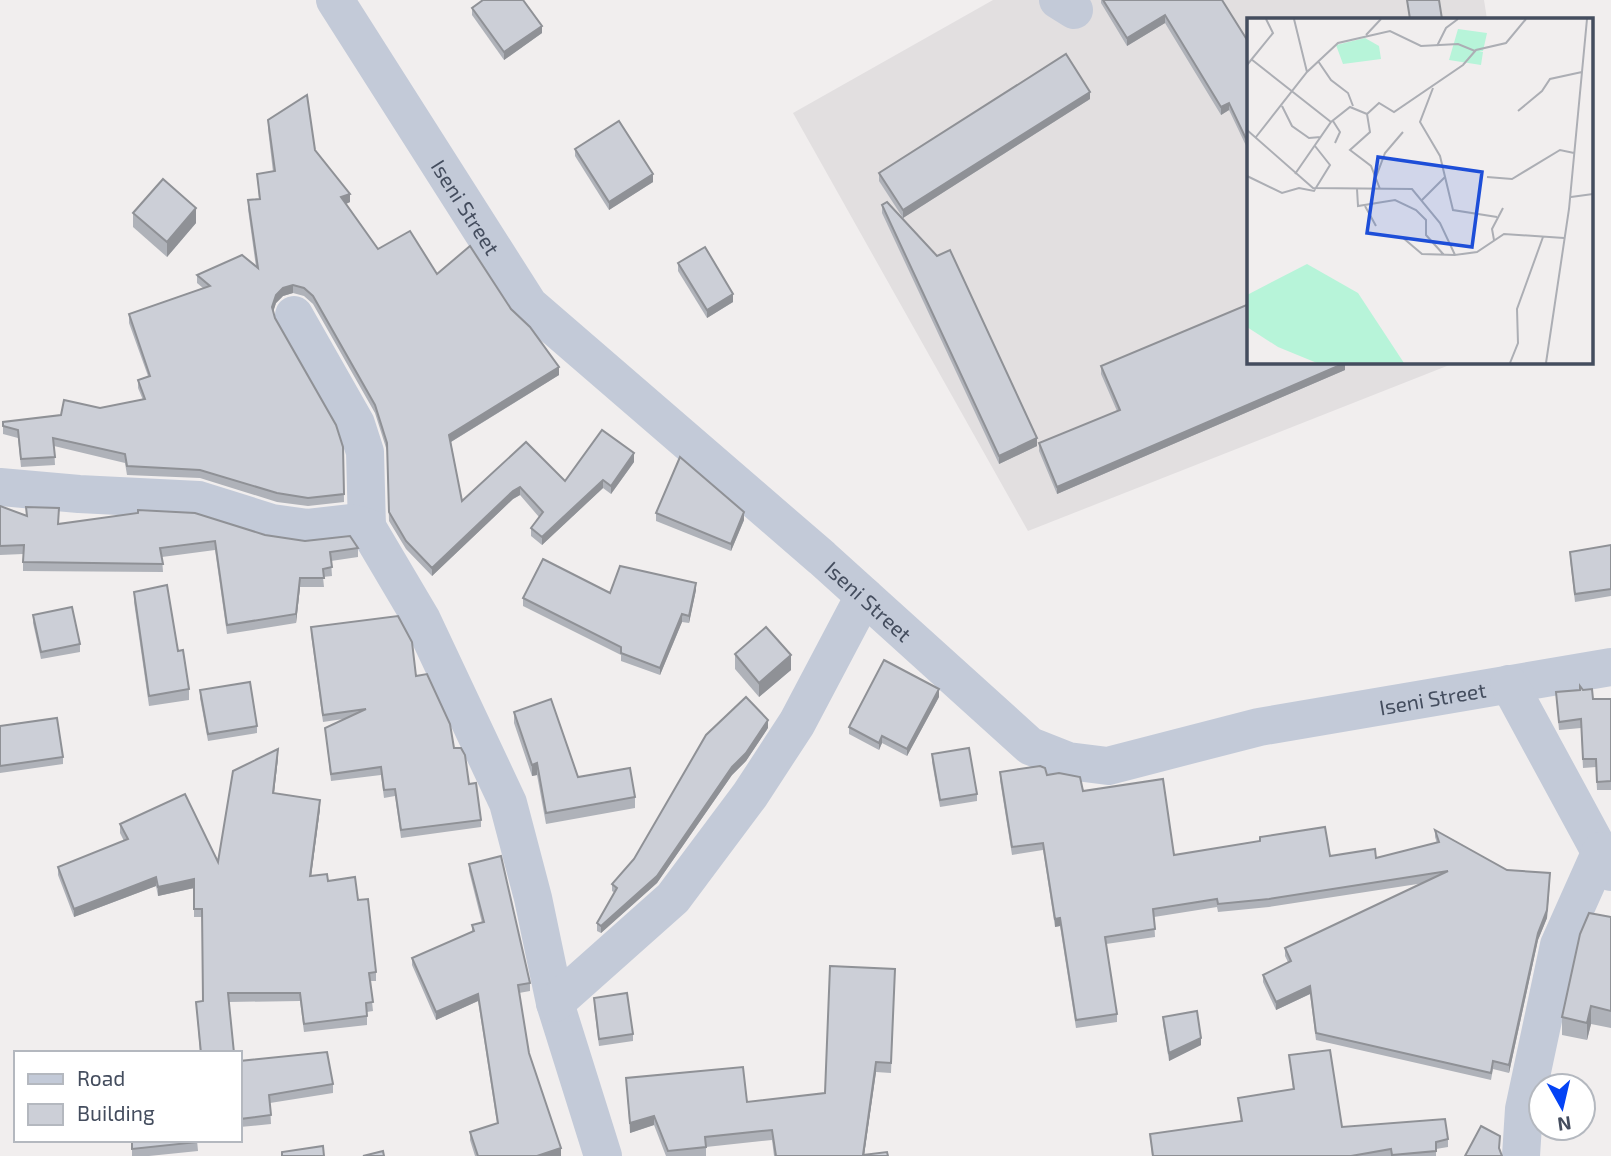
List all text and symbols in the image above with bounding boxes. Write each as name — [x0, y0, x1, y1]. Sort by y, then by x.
inset map — [1247, 18, 1594, 364]
street label: Iseni Street — [427, 154, 506, 259]
street label: Iseni Street — [821, 555, 917, 646]
street label: Iseni Street — [1377, 676, 1488, 719]
legend — [14, 1051, 242, 1142]
text: Road — [77, 1065, 125, 1090]
north arrow — [1527, 1072, 1597, 1142]
text: Building — [77, 1100, 155, 1125]
text: N — [1556, 1112, 1573, 1137]

